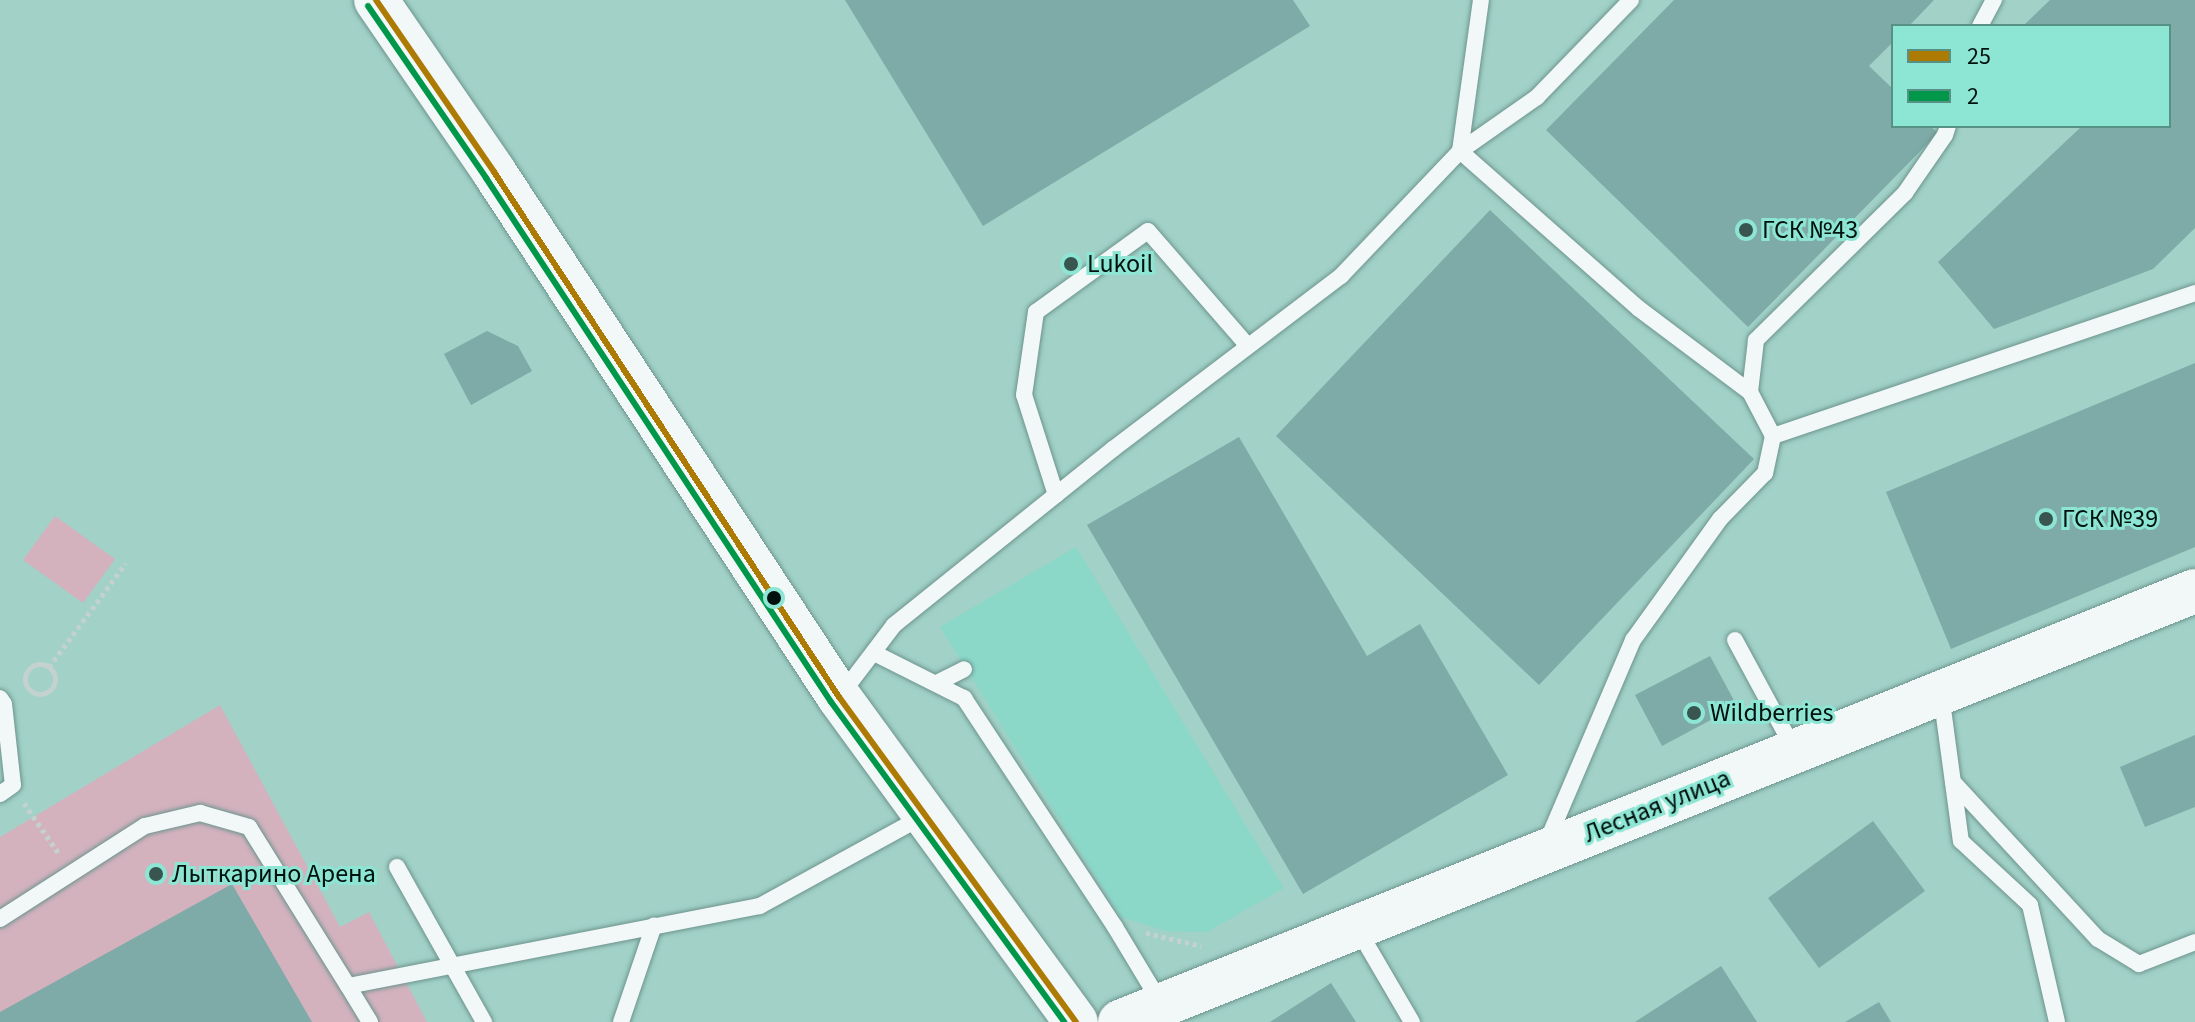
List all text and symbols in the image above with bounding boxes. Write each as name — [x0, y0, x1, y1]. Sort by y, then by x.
legend — [1891, 24, 2171, 128]
text: 25 — [1967, 39, 1991, 74]
text: 2 — [1967, 79, 1979, 114]
place label: ГСК №43 — [1762, 214, 1858, 246]
marker: ГСК №43 — [1737, 221, 1755, 239]
place label: Lukoil — [1087, 248, 1153, 280]
marker: Lukoil — [1062, 255, 1080, 273]
place label: ГСК №39 — [2062, 503, 2158, 535]
marker: ГСК №39 — [2037, 510, 2055, 528]
unlabelled marker — [766, 590, 782, 606]
place label: Wildberries — [1710, 697, 1833, 729]
marker: Wildberries — [1685, 704, 1703, 722]
street label: Лесная улица — [1579, 762, 1735, 850]
place label: Лыткарино Арена — [172, 858, 376, 890]
marker: Лыткарино Арена — [147, 865, 165, 883]

